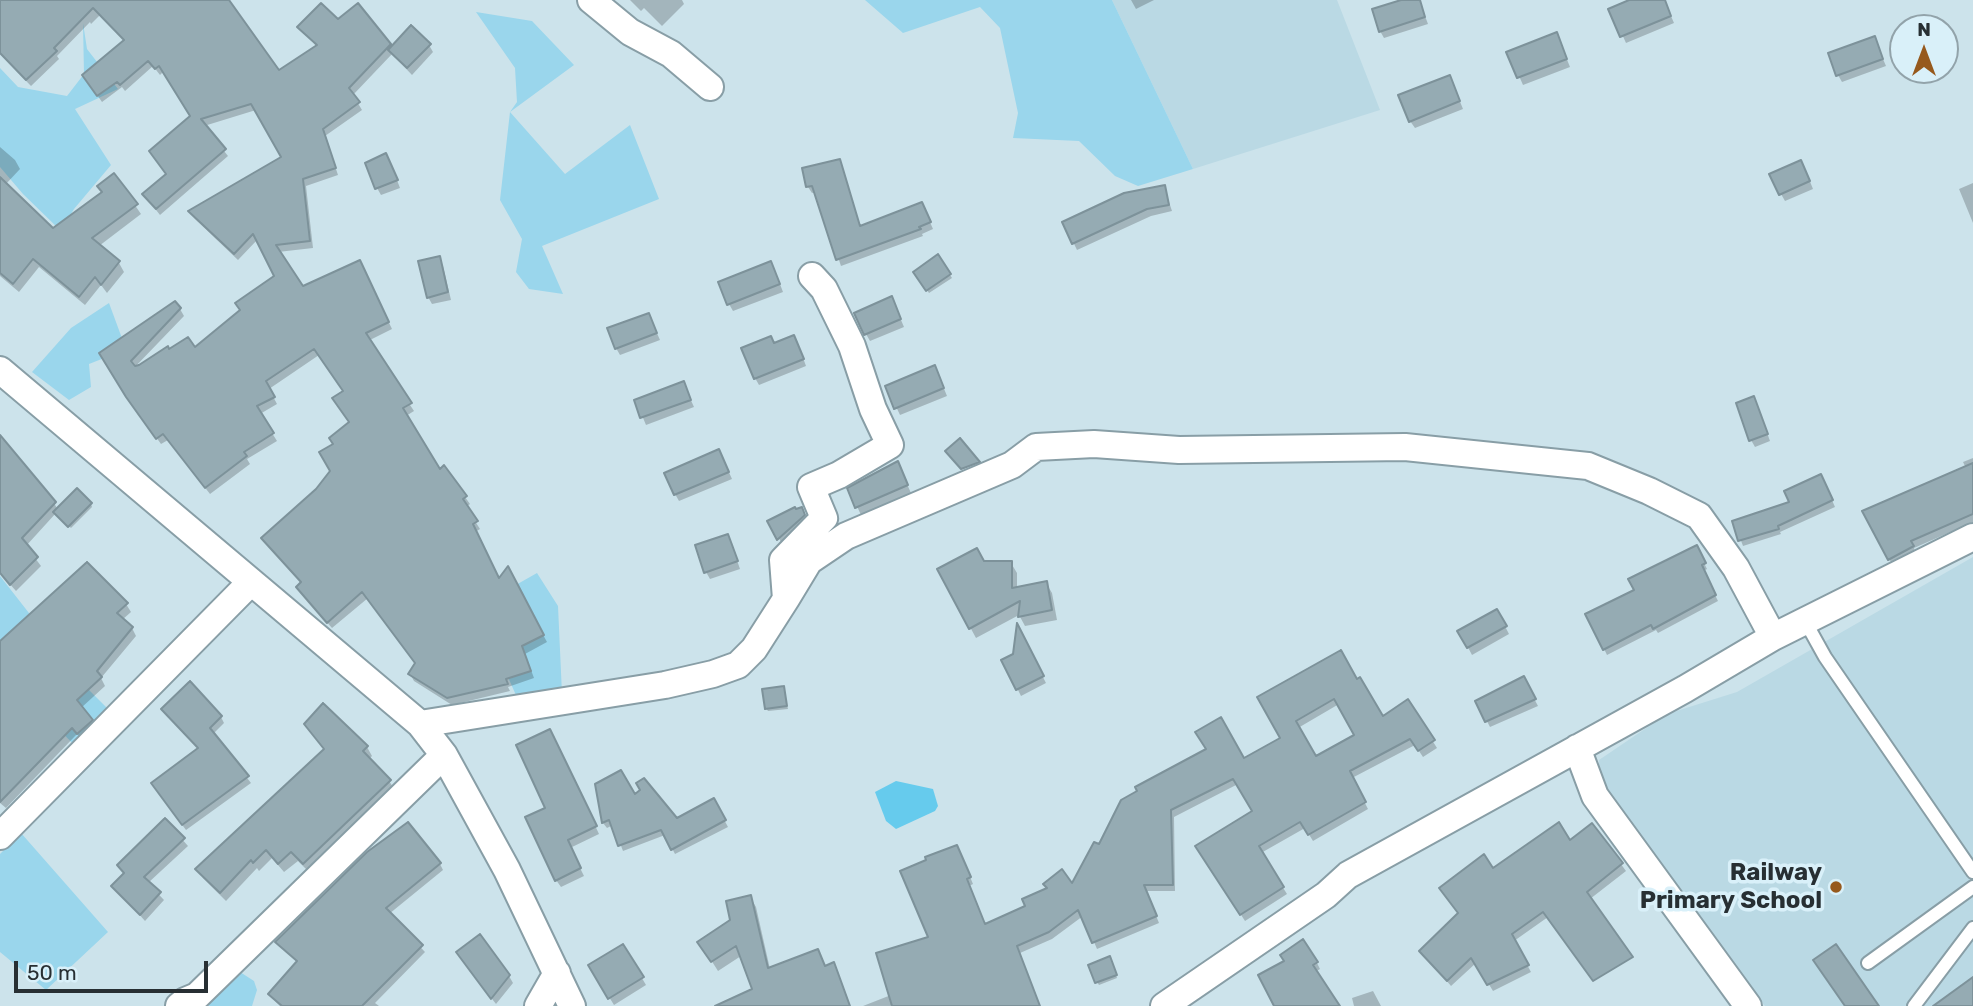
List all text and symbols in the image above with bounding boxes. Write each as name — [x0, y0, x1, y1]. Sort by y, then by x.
north arrow — [1889, 14, 1959, 84]
text: N — [1917, 18, 1931, 41]
place label: Railway Primary School — [1640, 859, 1822, 915]
marker: Railway Primary School — [1828, 879, 1844, 895]
scale bar — [18, 946, 212, 990]
text: 50 m — [27, 960, 77, 985]

